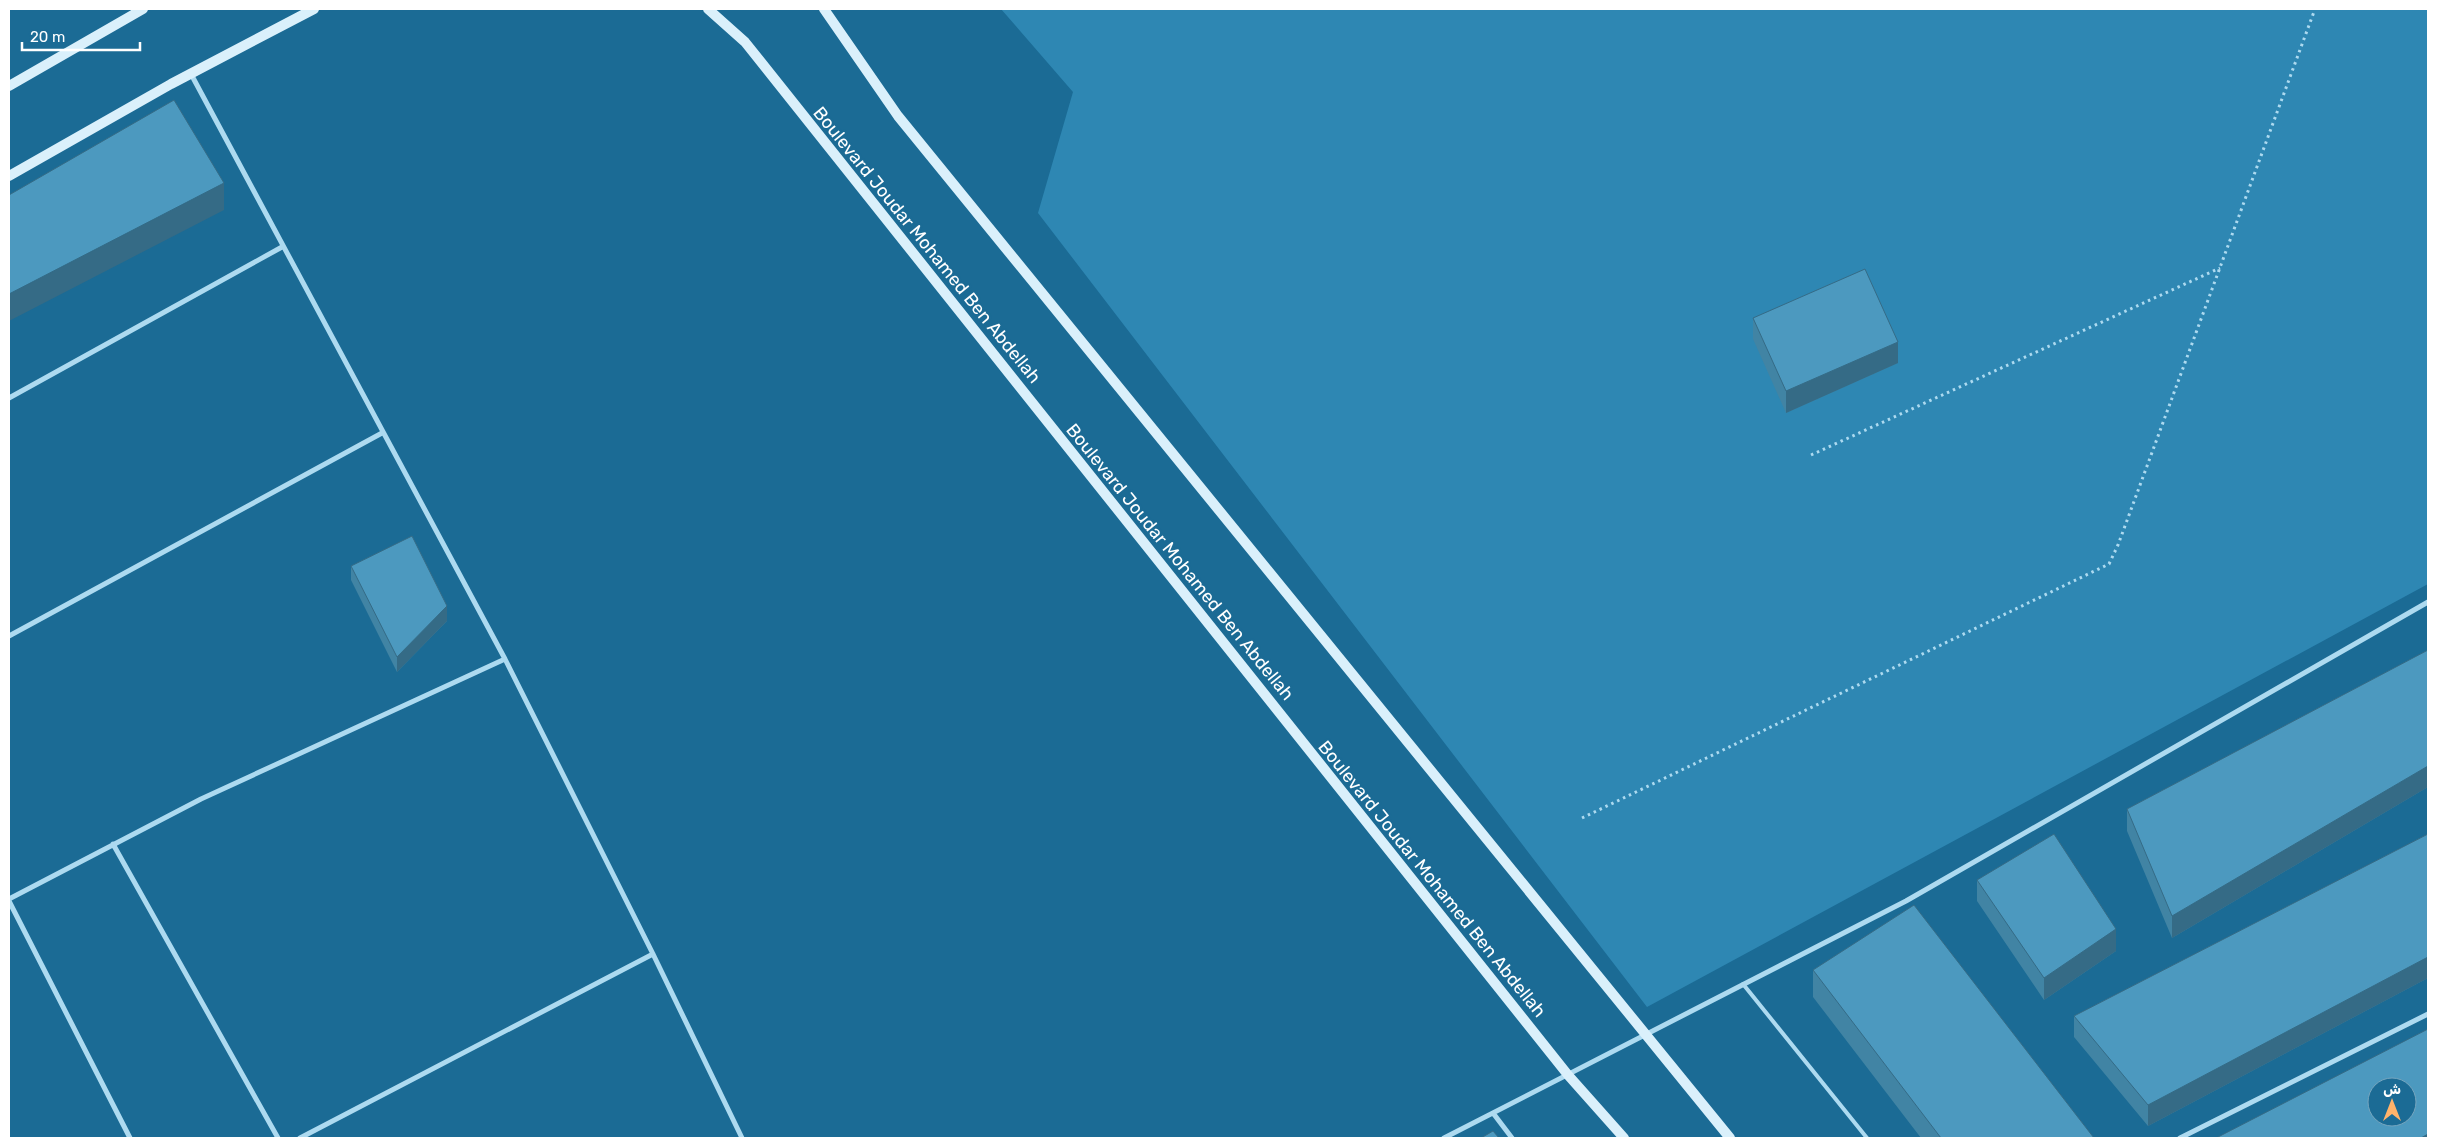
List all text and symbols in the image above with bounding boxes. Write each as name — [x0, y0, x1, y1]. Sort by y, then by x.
scale bar — [22, 20, 140, 52]
text: 20 m — [30, 28, 65, 46]
street label: Boulevard Joudar Mohamed Ben Abdellah — [808, 102, 1046, 388]
street label: Boulevard Joudar Mohamed Ben Abdellah — [1061, 419, 1299, 705]
street label: Boulevard Joudar Mohamed Ben Abdellah — [1313, 736, 1551, 1022]
north arrow — [2367, 1077, 2417, 1127]
text: ش — [2383, 1081, 2401, 1098]

